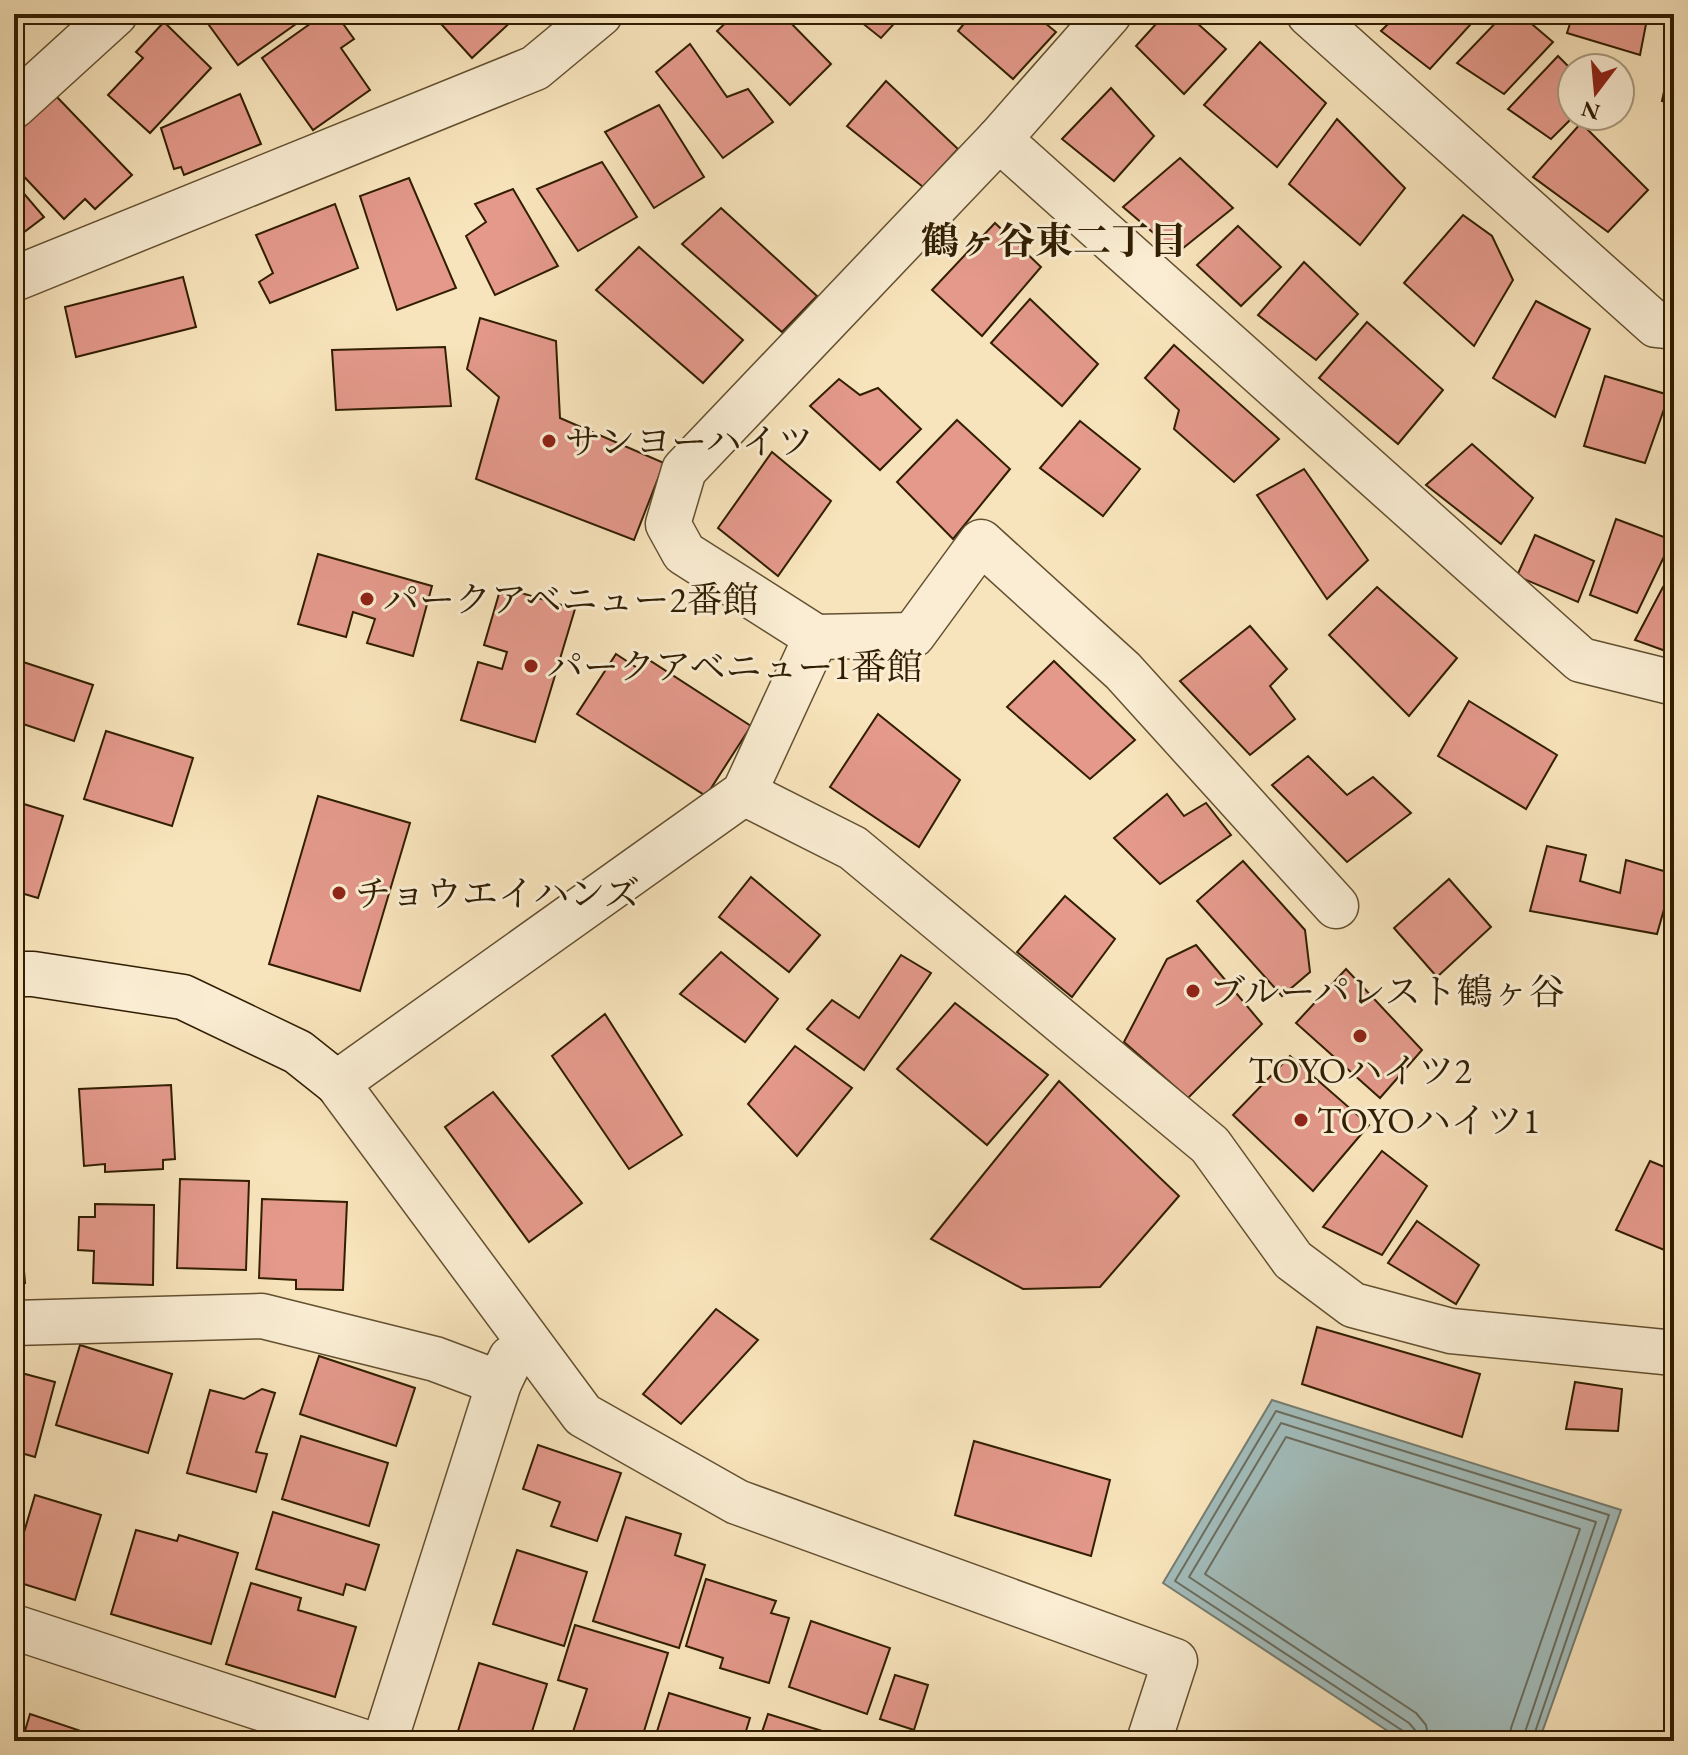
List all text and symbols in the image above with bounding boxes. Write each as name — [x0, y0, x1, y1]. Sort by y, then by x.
north arrow — [1556, 52, 1636, 132]
text: N — [1578, 94, 1603, 127]
district label: 鶴ヶ谷東二丁目 — [921, 216, 1187, 265]
place label: サンヨーハイツ — [565, 418, 813, 465]
marker: サンヨーハイツ — [540, 432, 558, 450]
place label: パークアベニュー2番館 — [383, 576, 759, 623]
marker: パークアベニュー2番館 — [358, 590, 376, 608]
place label: パークアベニュー1番館 — [547, 643, 923, 690]
marker: パークアベニュー1番館 — [522, 657, 540, 675]
place label: チョウエイハンズ — [355, 870, 640, 917]
marker: チョウエイハンズ — [330, 884, 348, 902]
place label: ブルーパレスト鶴ヶ谷 — [1209, 968, 1565, 1015]
marker: ブルーパレスト鶴ヶ谷 — [1184, 982, 1202, 1000]
marker: TOYOハイツ2 — [1351, 1027, 1369, 1045]
place label: TOYOハイツ2 — [1249, 1047, 1471, 1094]
place label: TOYOハイツ1 — [1317, 1097, 1540, 1144]
marker: TOYOハイツ1 — [1292, 1111, 1310, 1129]

